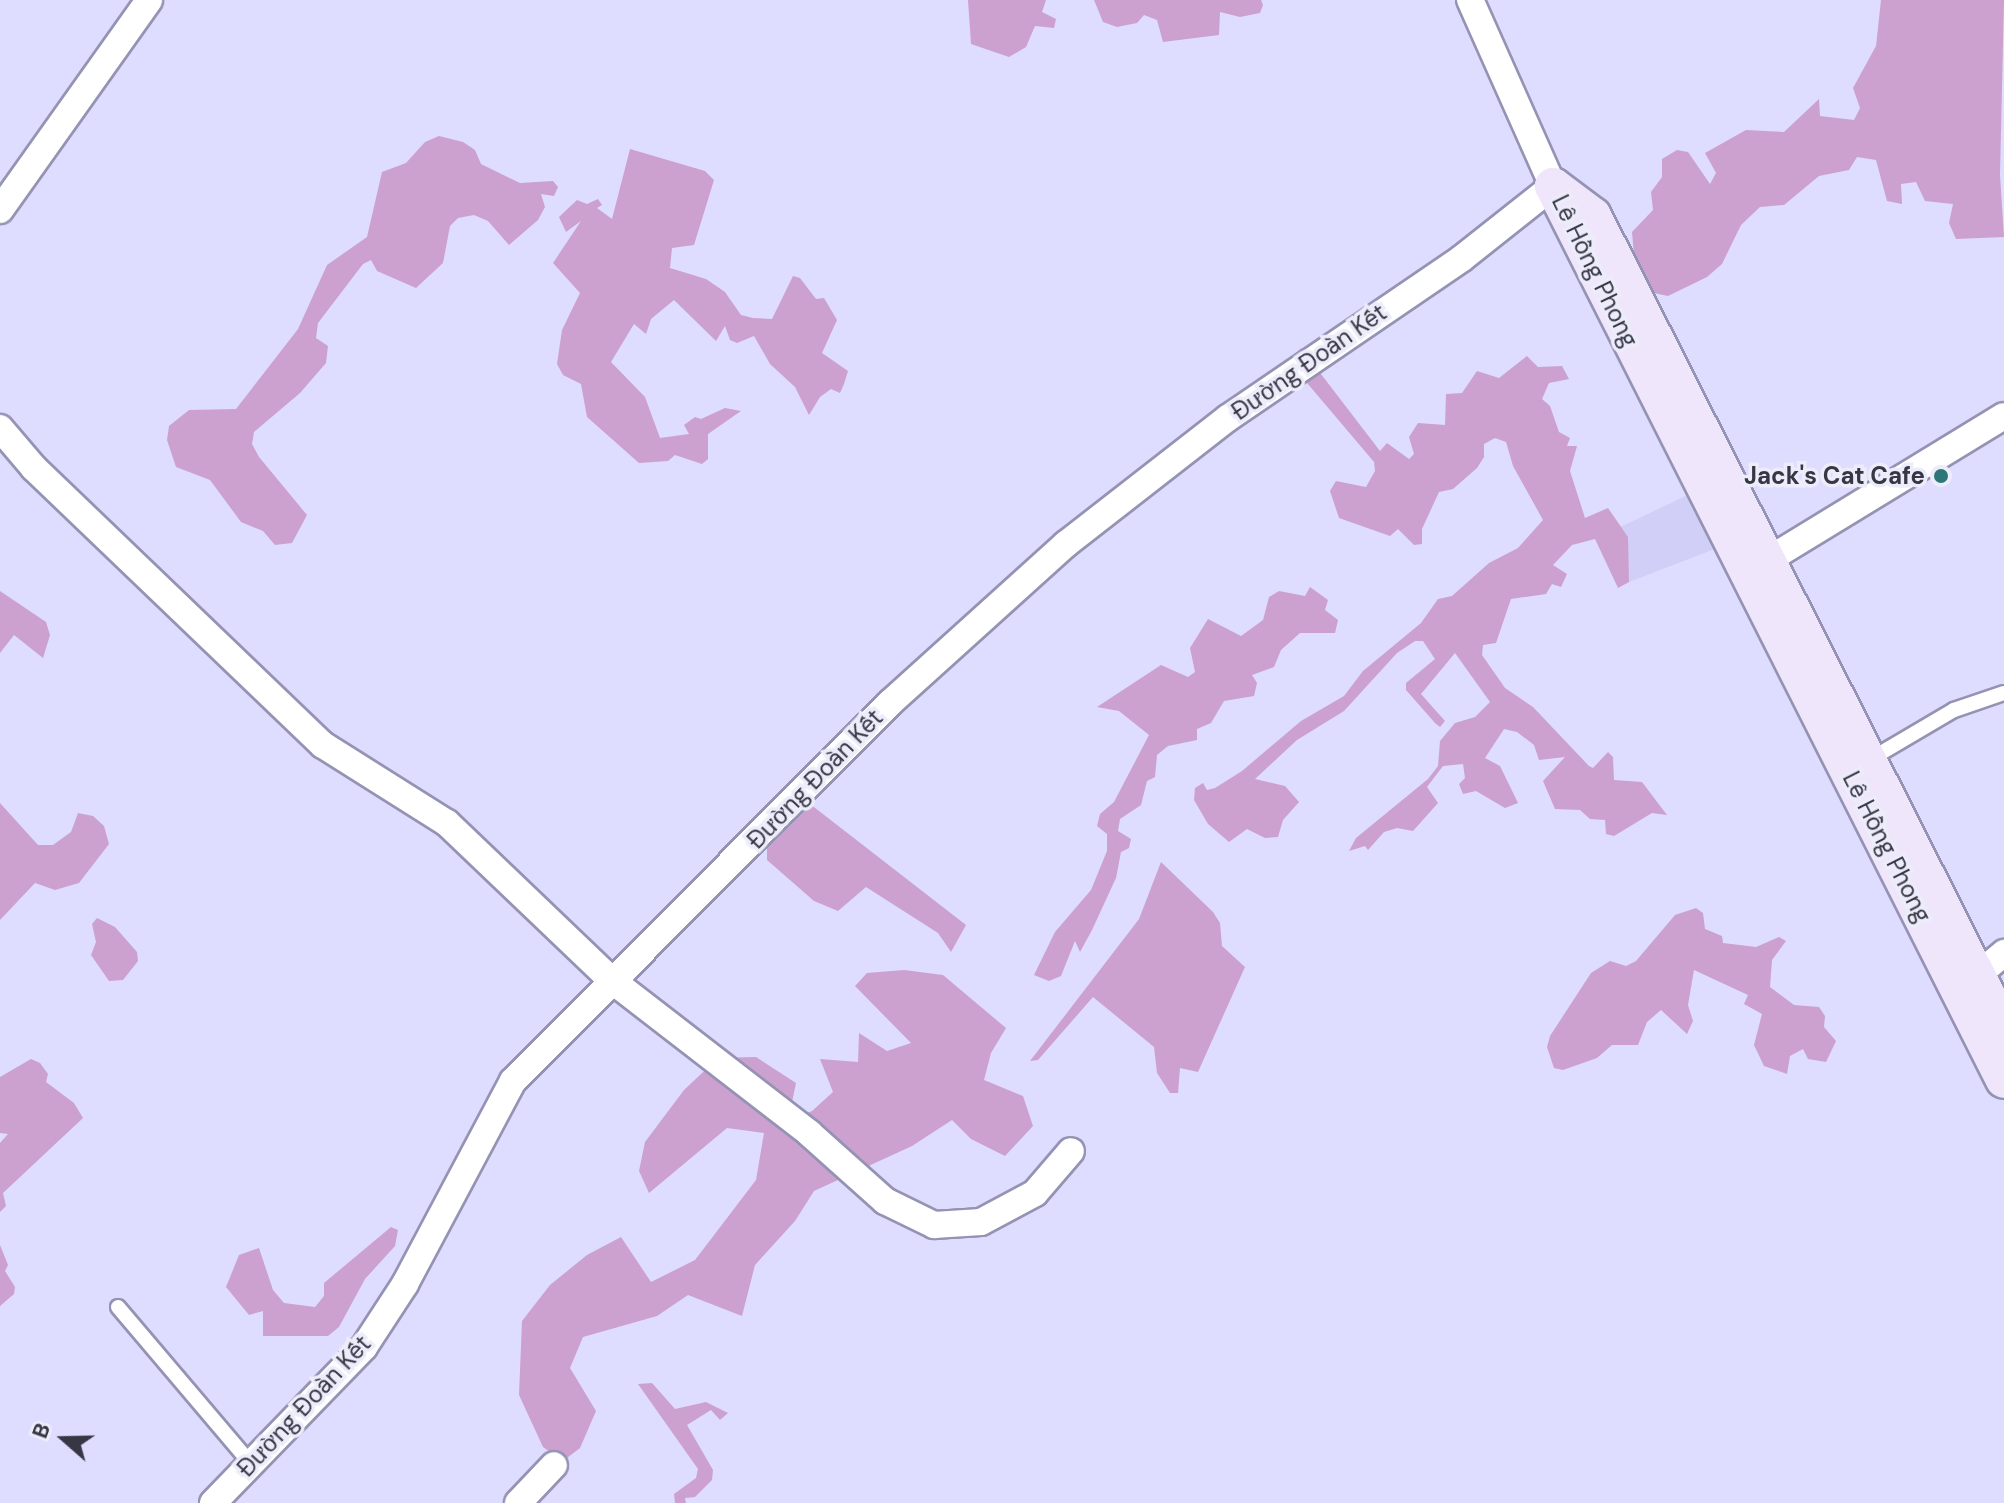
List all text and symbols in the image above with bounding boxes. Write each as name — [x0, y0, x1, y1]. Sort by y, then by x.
street label: Lê Hồng Phong — [1546, 190, 1644, 352]
street label: Đường Đoàn Kết — [1226, 298, 1392, 426]
place label: Jack's Cat Cafe — [1744, 462, 1925, 490]
marker: Jack's Cat Cafe — [1932, 467, 1950, 485]
street label: Đường Đoàn Kết — [741, 703, 889, 855]
street label: Lê Hồng Phong — [1837, 767, 1937, 927]
street label: Đường Đoàn Kết — [231, 1329, 377, 1483]
north arrow — [24, 1399, 104, 1479]
text: B — [25, 1419, 57, 1442]

